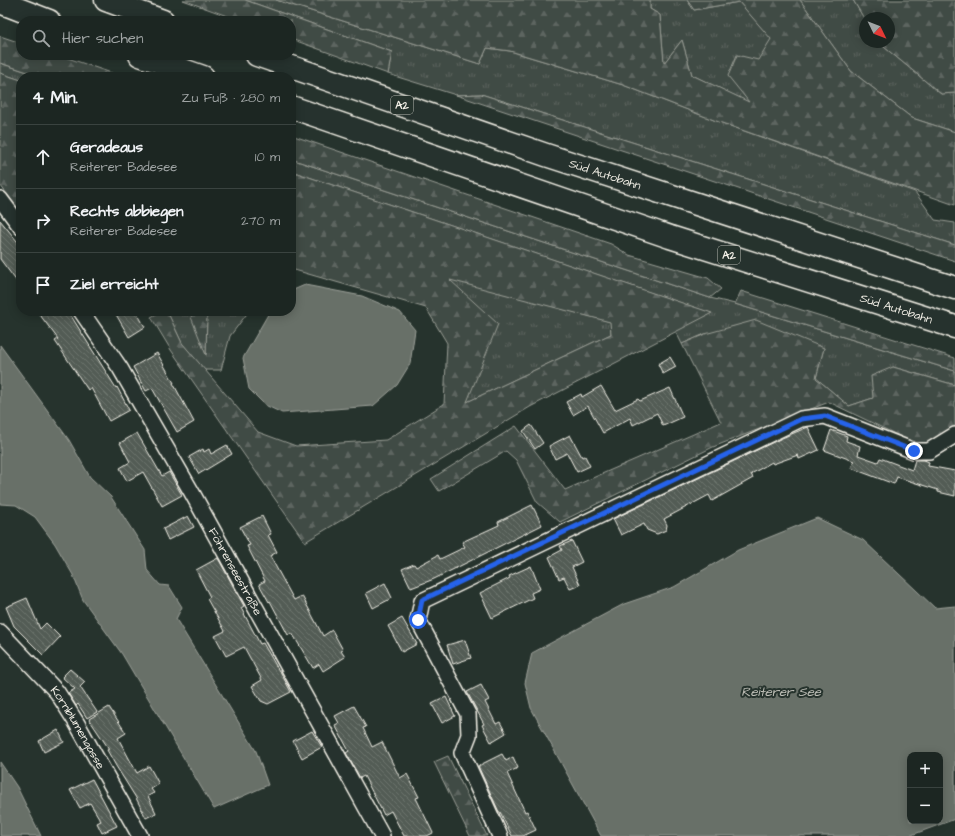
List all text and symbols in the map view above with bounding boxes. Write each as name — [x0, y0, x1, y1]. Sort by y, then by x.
north arrow — [859, 12, 895, 48]
search box — [16, 16, 296, 60]
icon: search — [30, 27, 52, 49]
text: Hier suchen — [62, 28, 143, 49]
text: 4 Min. — [32, 86, 78, 110]
text: Zu Fuß · 280 m — [182, 89, 280, 107]
road number: A2 — [391, 96, 413, 114]
text: Geradeaus — [70, 137, 143, 158]
icon: ahead — [32, 146, 54, 168]
text: 10 m — [255, 148, 280, 166]
street label: Süd Autobahn — [567, 155, 643, 194]
text: Reiterer Badesee — [70, 158, 177, 176]
text: Rechts abbiegen — [70, 201, 184, 222]
icon: right — [32, 210, 54, 232]
text: 270 m — [241, 212, 280, 230]
text: Reiterer Badesee — [70, 222, 177, 240]
road number: A2 — [718, 246, 740, 264]
icon: arrive — [32, 274, 54, 296]
text: Ziel erreicht — [70, 274, 159, 295]
street label: Süd Autobahn — [858, 289, 935, 328]
route end — [905, 442, 923, 460]
street label: Föhrenseestraße — [204, 525, 267, 619]
route start — [409, 611, 427, 629]
street label: Kornblumengasse — [47, 682, 109, 773]
water label: Reiterer See — [741, 683, 822, 701]
map controls — [907, 752, 943, 824]
button: + — [907, 752, 943, 788]
button: − — [907, 788, 943, 824]

